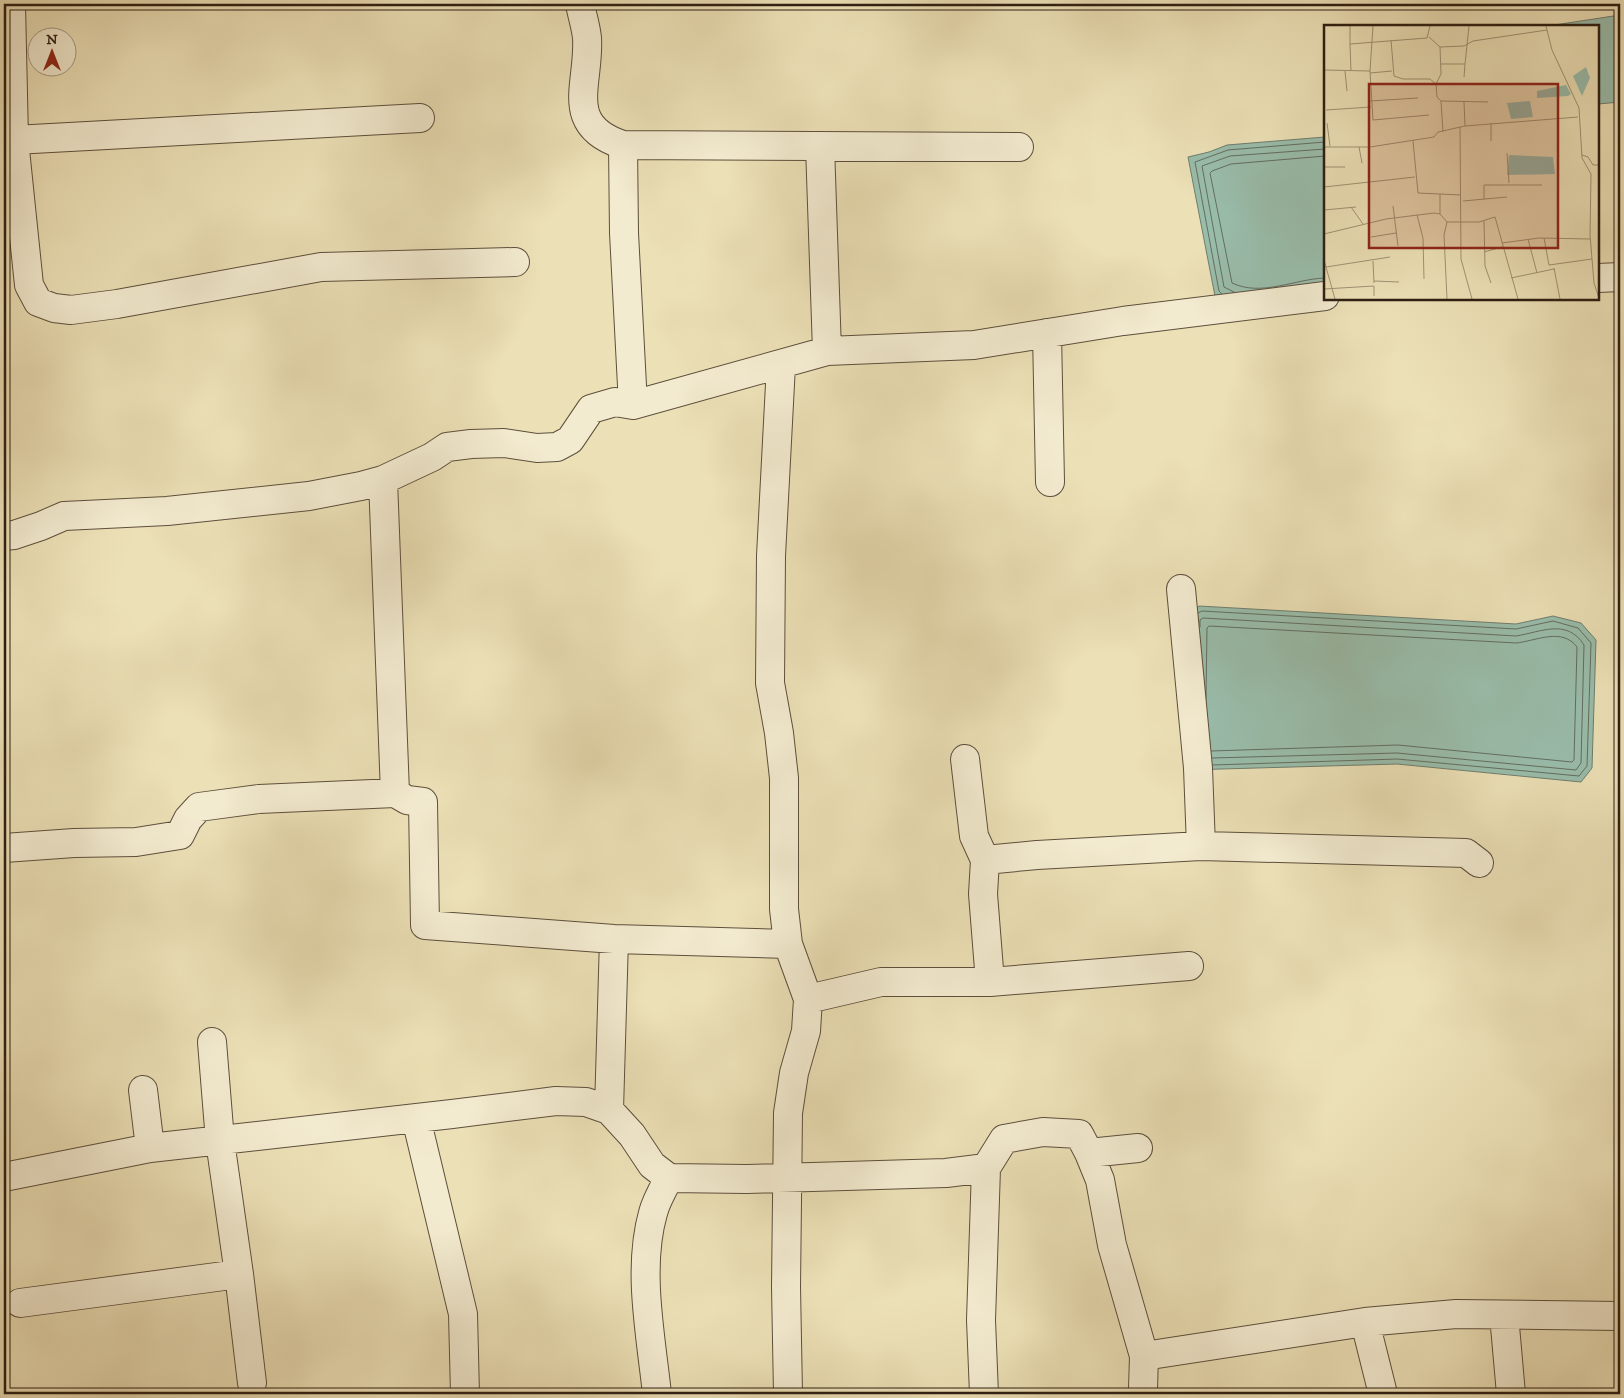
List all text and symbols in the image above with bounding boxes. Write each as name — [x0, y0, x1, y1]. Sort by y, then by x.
inset map — [1324, 25, 1599, 300]
north arrow — [28, 28, 78, 78]
text: N — [46, 31, 58, 49]

